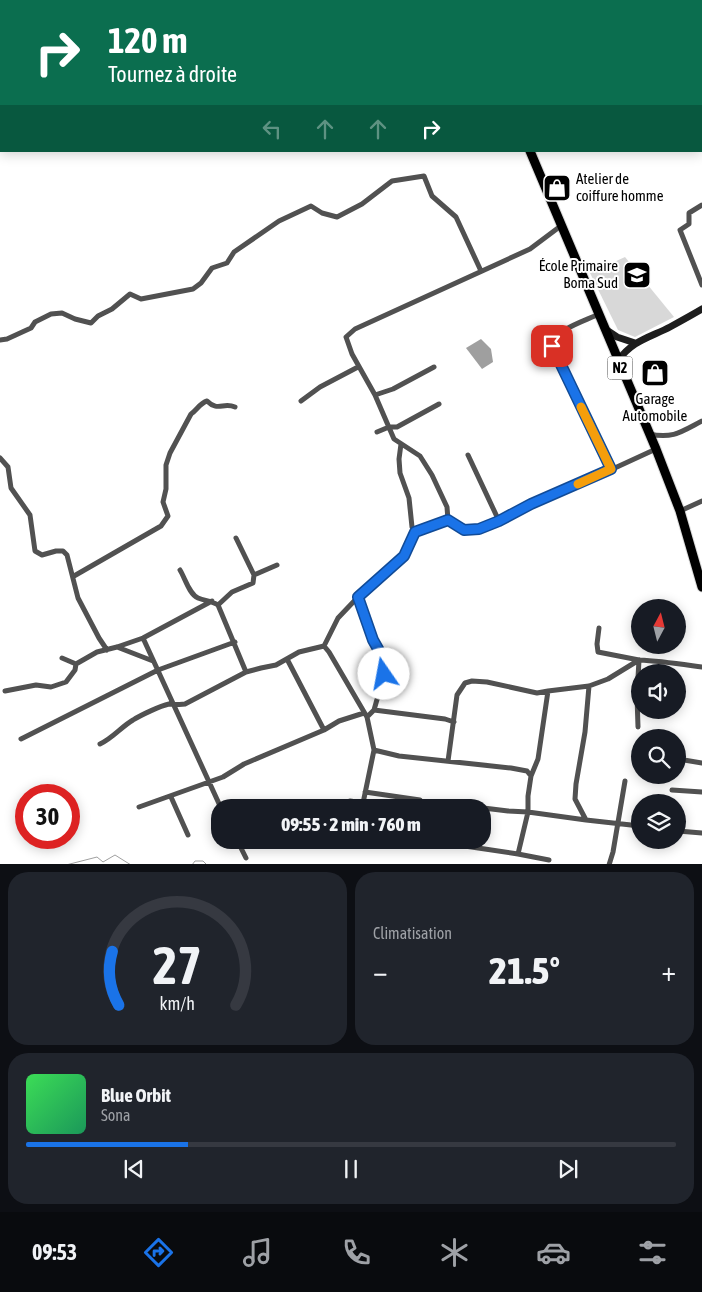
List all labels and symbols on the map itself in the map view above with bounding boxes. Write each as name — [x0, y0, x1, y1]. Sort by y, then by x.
place label: Atelier de coiffure homme — [576, 170, 664, 204]
shop icon: Atelier de coiffure homme — [542, 173, 572, 203]
place label: École Primaire Boma Sud — [539, 257, 618, 291]
school or university icon: École Primaire Boma Sud — [622, 260, 652, 290]
pin — [531, 325, 573, 367]
road number: N2 — [608, 356, 632, 379]
shop icon: Garage Automobile — [640, 358, 670, 388]
place label: Garage Automobile — [623, 390, 688, 424]
north arrow — [631, 599, 686, 654]
position arrow — [357, 647, 409, 699]
speed limit sign: 30 — [15, 784, 80, 849]

